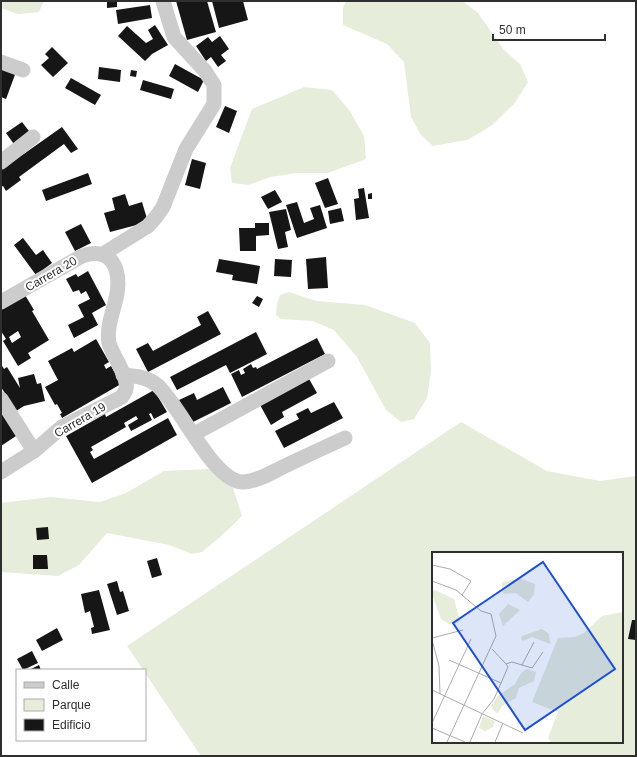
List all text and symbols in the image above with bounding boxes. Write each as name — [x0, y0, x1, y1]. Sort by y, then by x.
scale bar — [493, 16, 605, 42]
text: 50 m — [499, 23, 526, 37]
street label: Carrera 20 — [23, 253, 80, 294]
street label: Carrera 19 — [52, 399, 109, 440]
inset map — [432, 552, 623, 743]
legend — [16, 669, 146, 741]
text: Calle — [52, 678, 80, 692]
text: Parque — [52, 698, 91, 712]
text: Edificio — [52, 718, 91, 732]

